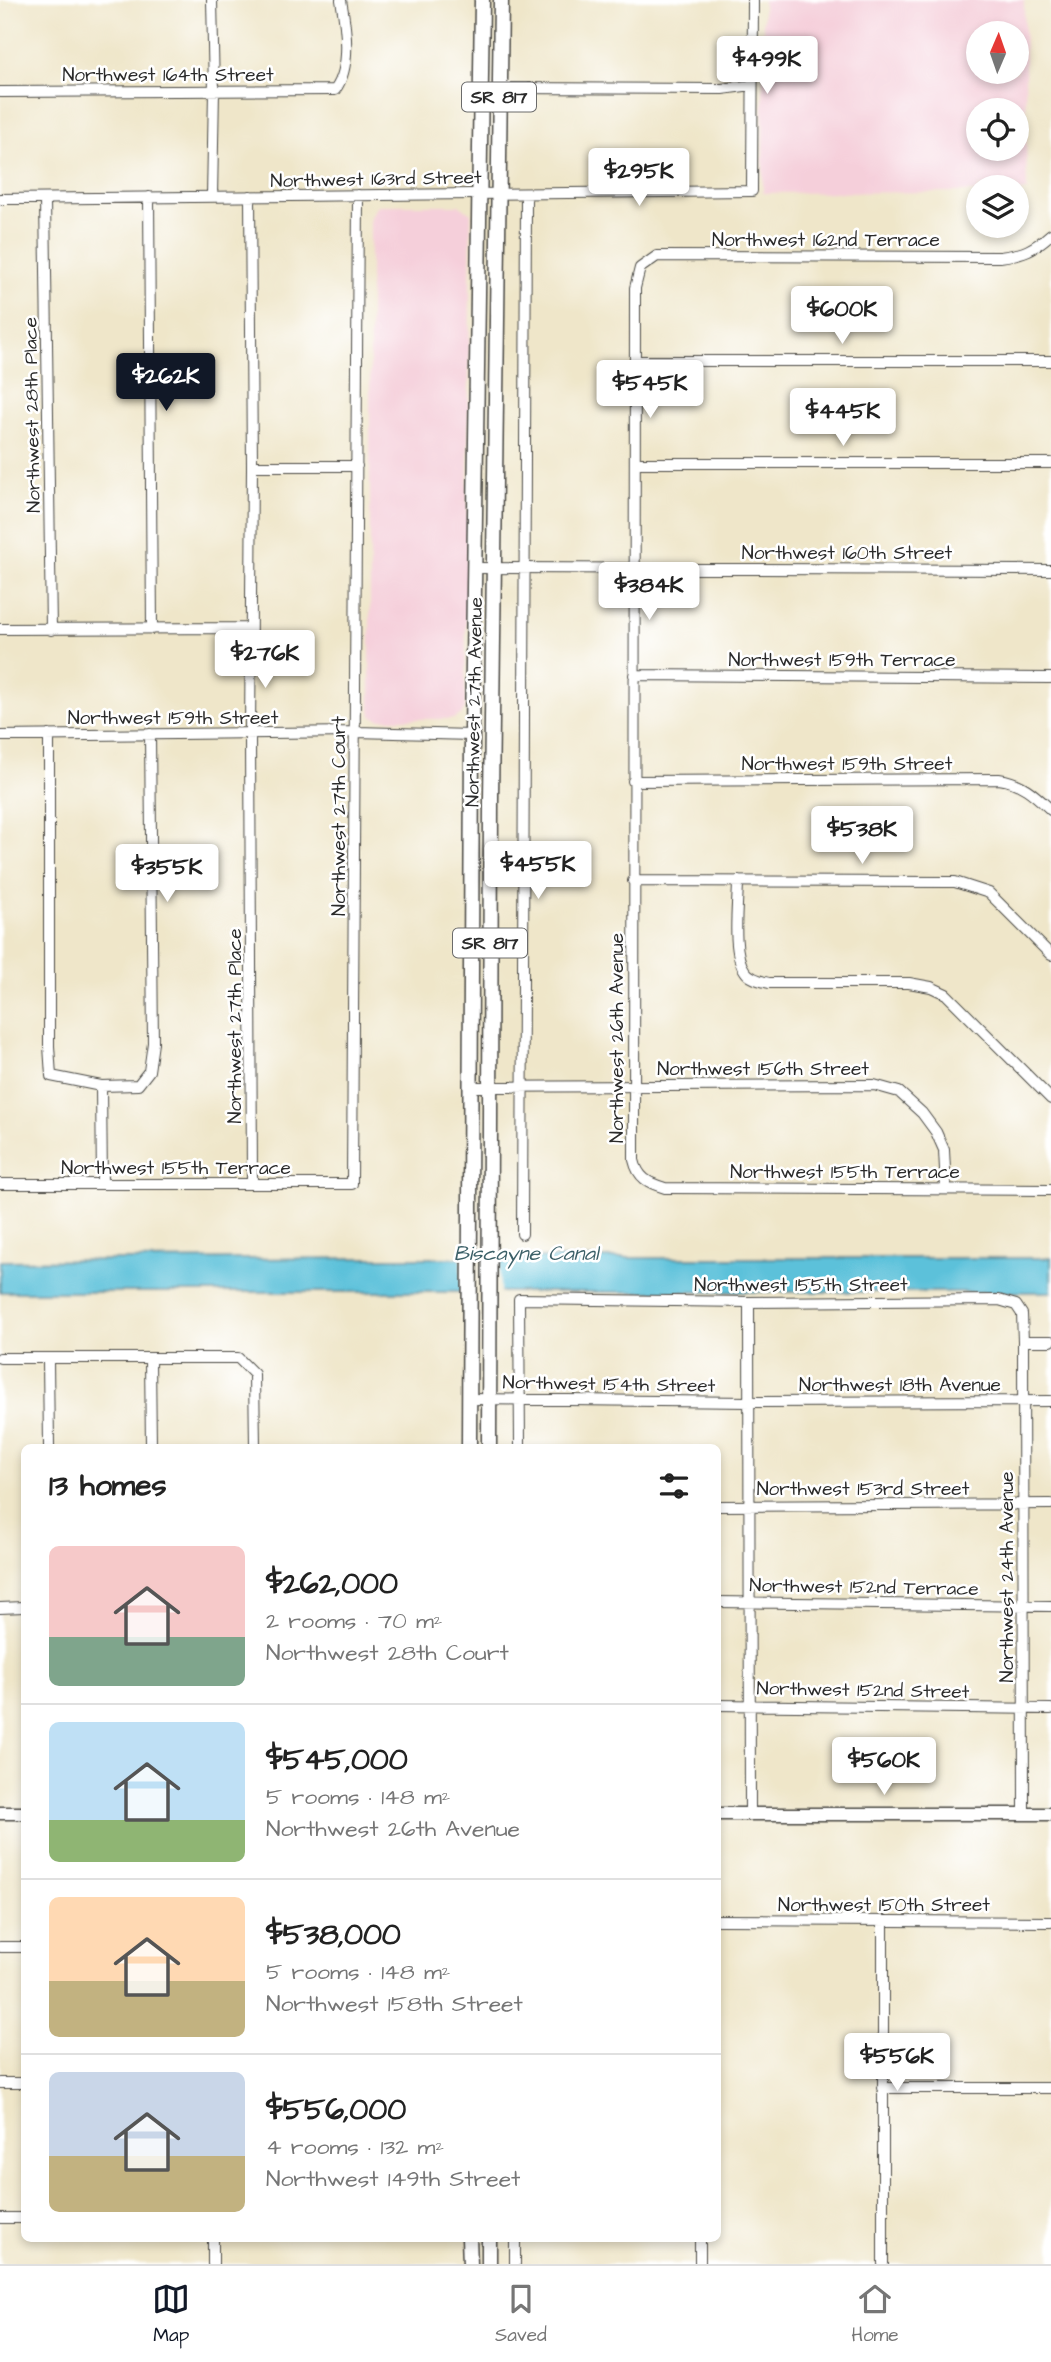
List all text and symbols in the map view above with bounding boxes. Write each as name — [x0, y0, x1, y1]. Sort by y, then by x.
north arrow — [966, 21, 1029, 84]
map controls — [966, 21, 1029, 238]
pin: $499K — [718, 36, 816, 96]
text: $499K — [733, 43, 801, 75]
street label: Northwest 164th Street — [62, 62, 274, 89]
road number: SR 817 — [462, 82, 536, 112]
button: locate — [966, 98, 1029, 161]
pin: $295K — [590, 148, 688, 208]
text: $295K — [604, 155, 674, 187]
street label: Northwest 163rd Street — [270, 164, 482, 195]
button: layers — [966, 175, 1029, 238]
street label: Northwest 162nd Terrace — [712, 227, 940, 254]
pin: $600K — [793, 286, 891, 346]
text: $600K — [807, 293, 877, 325]
street label: Northwest 28th Place — [17, 317, 48, 513]
pin: $262K — [117, 354, 215, 413]
text: $262K — [132, 360, 200, 392]
pin: $545K — [601, 360, 699, 420]
text: $545K — [613, 367, 687, 399]
pin: $445K — [794, 388, 892, 448]
text: $445K — [806, 395, 880, 427]
street label: Northwest 160th Street — [742, 540, 952, 567]
pin: $384K — [600, 562, 698, 622]
text: $384K — [615, 569, 684, 601]
street label: Northwest 27th Avenue — [459, 597, 490, 807]
pin: $276K — [216, 630, 314, 690]
text: $276K — [231, 637, 299, 669]
street label: Northwest 159th Terrace — [728, 647, 956, 674]
street label: Northwest 159th Street — [68, 705, 279, 732]
street label: Northwest 27th Court — [326, 716, 353, 916]
street label: Northwest 159th Street — [742, 751, 953, 778]
pin: $538K — [813, 806, 911, 866]
text: $538K — [827, 813, 897, 845]
pin: $455K — [489, 842, 587, 901]
pin: $355K — [118, 844, 216, 904]
text: $455K — [501, 848, 575, 880]
text: $355K — [132, 851, 203, 883]
road number: SR 817 — [453, 928, 527, 958]
street label: Northwest 27th Place — [222, 929, 249, 1123]
street label: Northwest 26th Avenue — [604, 933, 631, 1143]
street label: Northwest 156th Street — [657, 1056, 869, 1083]
street label: Northwest 155th Terrace — [61, 1155, 291, 1182]
street label: Northwest 155th Terrace — [730, 1159, 960, 1186]
water label: Biscayne Canal — [454, 1239, 601, 1269]
street label: Northwest 155th Street — [694, 1272, 908, 1299]
street label: Northwest 154th Street — [502, 1369, 716, 1400]
street label: Northwest 18th Avenue — [799, 1372, 1001, 1399]
text: 13 homes — [49, 1465, 166, 1507]
icon: filters — [655, 1467, 693, 1505]
street label: Northwest 24th Avenue — [994, 1472, 1021, 1682]
street label: Northwest 153rd Street — [757, 1476, 970, 1503]
text: $262,000 — [266, 1563, 398, 1605]
street label: Northwest 152nd Terrace — [749, 1572, 979, 1603]
icon: home — [105, 1574, 189, 1658]
text: 2 rooms · 70 m² — [266, 1605, 442, 1637]
text: Northwest 28th Court — [266, 1637, 509, 1669]
street label: Northwest 152nd Street — [756, 1675, 970, 1706]
pin: $560K — [835, 1738, 933, 1797]
text: $545,000 — [266, 1739, 408, 1781]
text: $560K — [848, 1744, 920, 1776]
icon: home — [105, 1750, 189, 1834]
text: 5 rooms · 148 m² — [266, 1781, 450, 1813]
text: Northwest 26th Avenue — [266, 1813, 520, 1845]
street label: Northwest 150th Street — [778, 1892, 990, 1919]
text: $538,000 — [266, 1914, 401, 1956]
icon: home — [105, 1925, 189, 2009]
text: 5 rooms · 148 m² — [266, 1956, 450, 1988]
text: Northwest 158th Street — [266, 1988, 523, 2020]
pin: $556K — [848, 2034, 946, 2093]
text: $556K — [860, 2040, 934, 2072]
text: $556,000 — [266, 2089, 406, 2131]
icon: home — [105, 2100, 189, 2184]
text: 4 rooms · 132 m² — [266, 2131, 444, 2163]
text: Northwest 149th Street — [266, 2163, 520, 2195]
tab: Map — [152, 2280, 190, 2349]
tab: Saved — [495, 2280, 547, 2349]
tab: Home — [851, 2280, 899, 2349]

